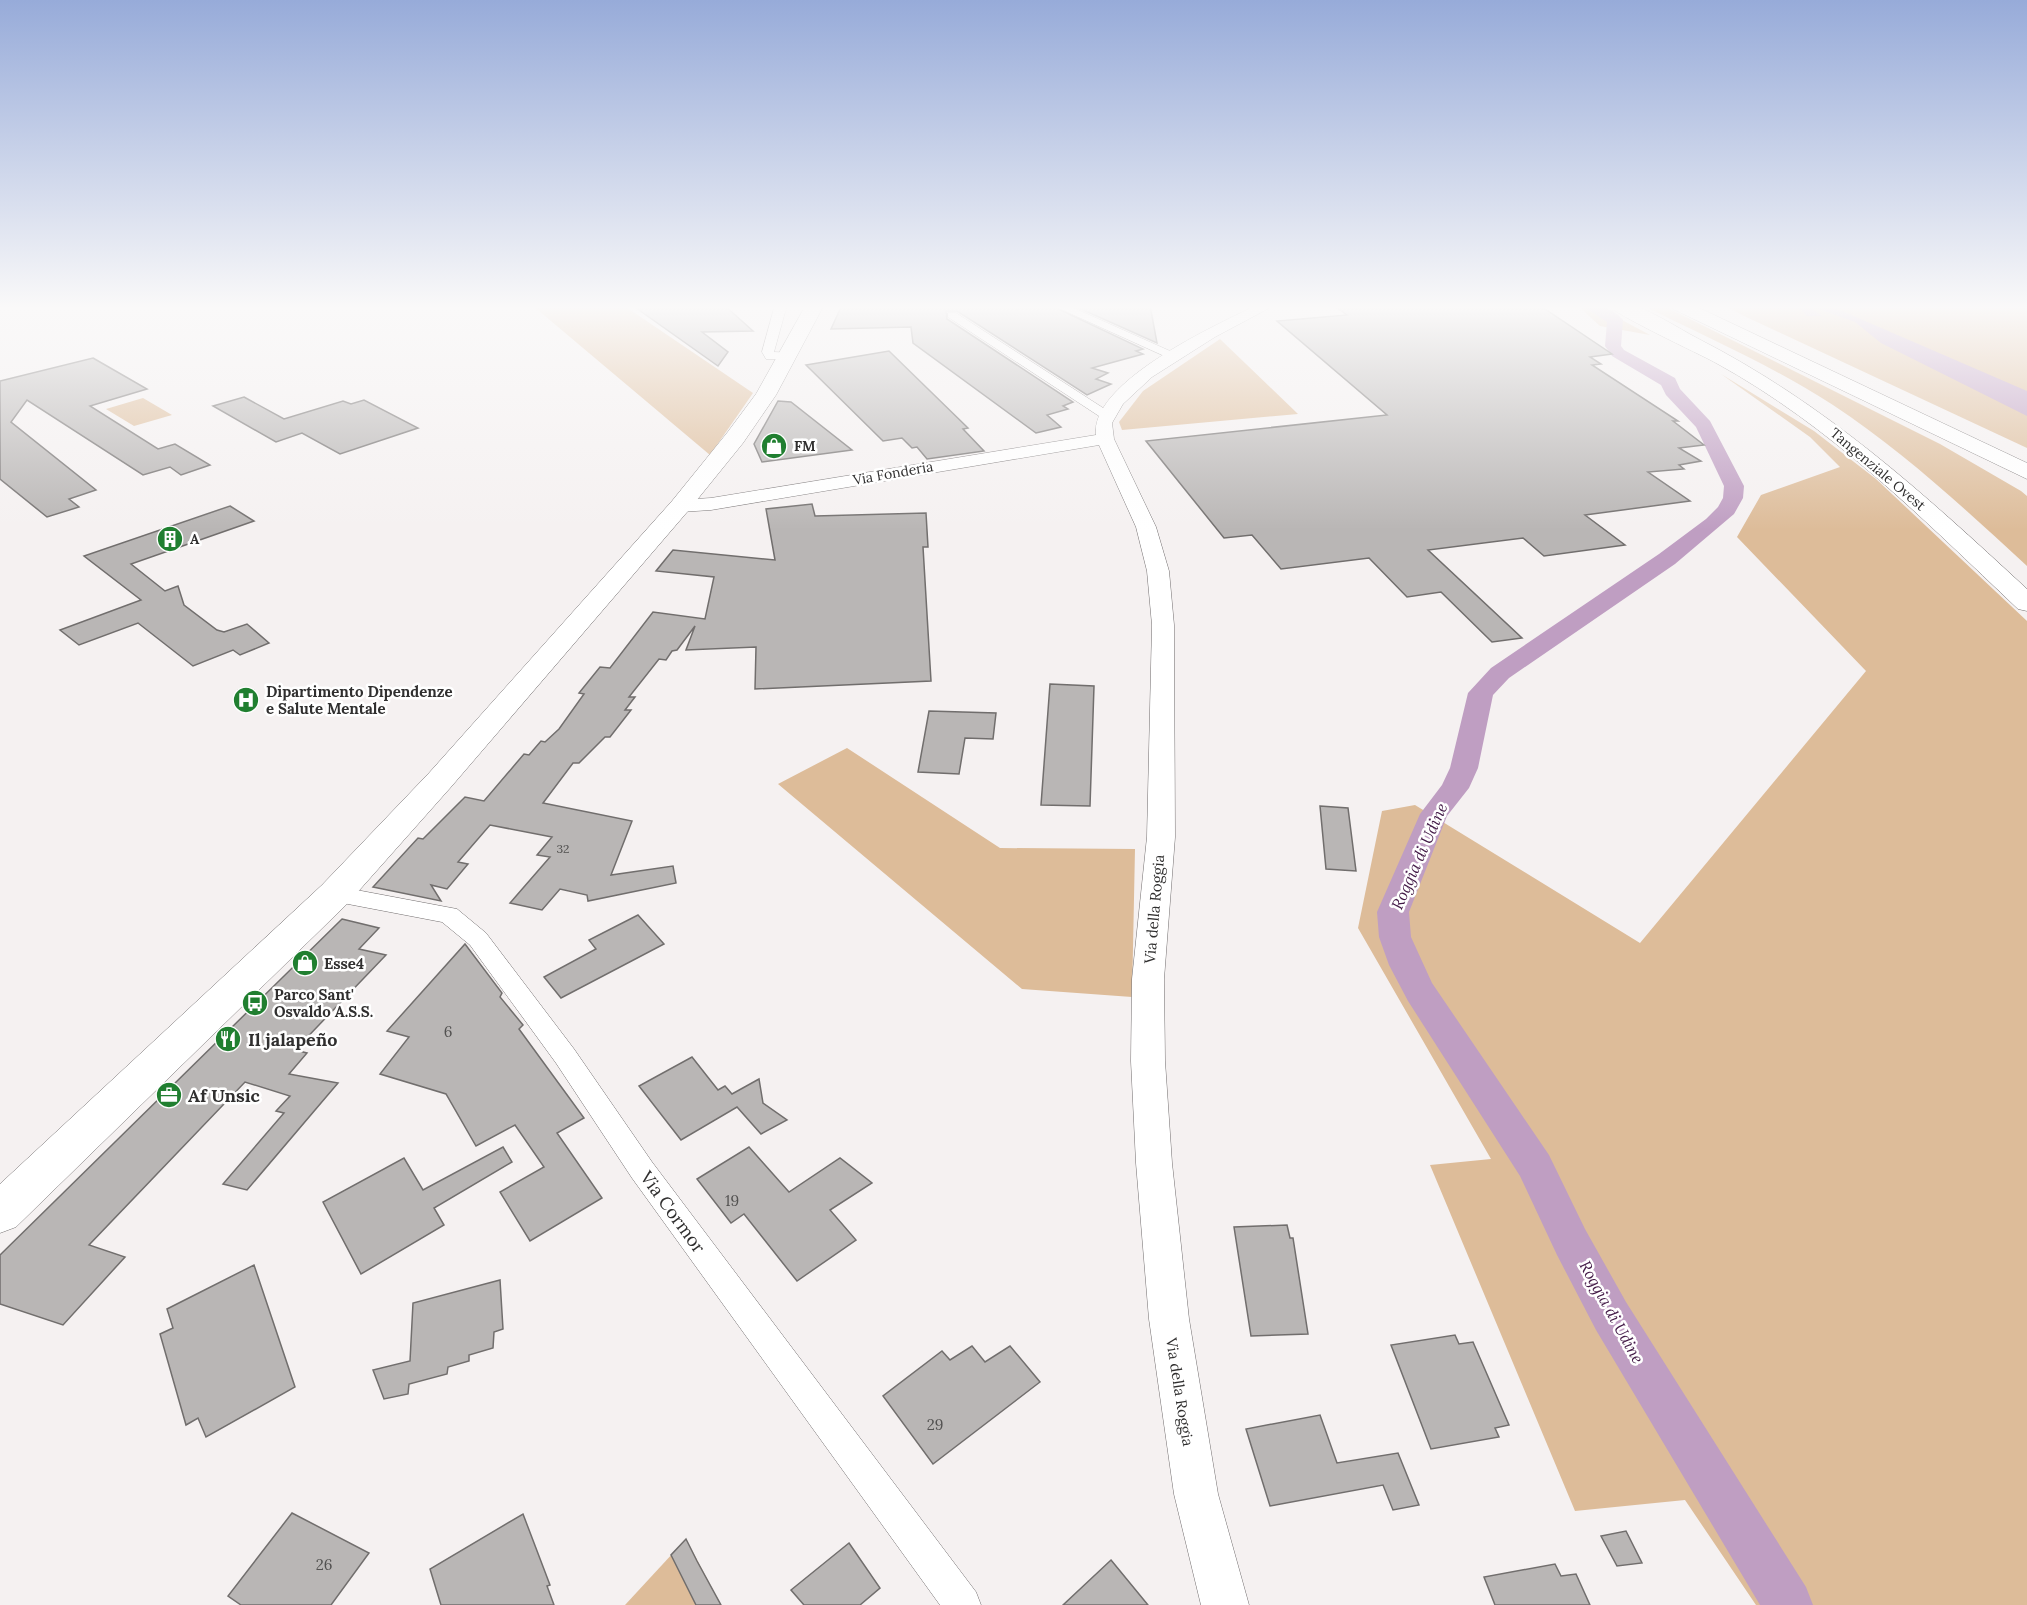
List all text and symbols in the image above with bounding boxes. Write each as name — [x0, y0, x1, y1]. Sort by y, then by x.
street label: Tangenziale Ovest — [1827, 424, 1930, 515]
shop icon: FM — [759, 431, 789, 461]
place label: FM — [794, 437, 816, 455]
street label: Via Fonderia — [851, 457, 935, 489]
building icon: A — [155, 524, 185, 554]
place label: A — [190, 530, 200, 548]
place label: Dipartimento Dipendenze e Salute Mentale — [266, 682, 453, 718]
hospital icon: Dipartimento Dipendenze e Salute Mentale — [231, 685, 261, 715]
water label: Roggia di Udine — [1387, 799, 1452, 912]
house number: 32 — [556, 841, 570, 856]
street label: Via della Roggia — [1140, 853, 1168, 965]
shop icon: Esse4 — [290, 948, 320, 978]
place label: Esse4 — [324, 954, 364, 973]
place label: Parco Sant' Osvaldo A.S.S. — [274, 985, 373, 1021]
bus stop icon: Parco Sant' Osvaldo A.S.S. — [240, 988, 270, 1018]
house number: 6 — [444, 1022, 452, 1041]
restaurant icon: Il jalapeño — [213, 1024, 243, 1054]
place label: Il jalapeño — [248, 1028, 337, 1051]
office icon: Af Unsic — [154, 1080, 184, 1110]
place label: Af Unsic — [188, 1084, 261, 1107]
street label: Via Cormor — [635, 1166, 711, 1258]
house number: 19 — [725, 1191, 739, 1210]
water label: Roggia di Udine — [1576, 1257, 1649, 1367]
street label: Via della Roggia — [1162, 1335, 1198, 1448]
house number: 29 — [927, 1415, 943, 1434]
house number: 26 — [316, 1555, 332, 1574]

